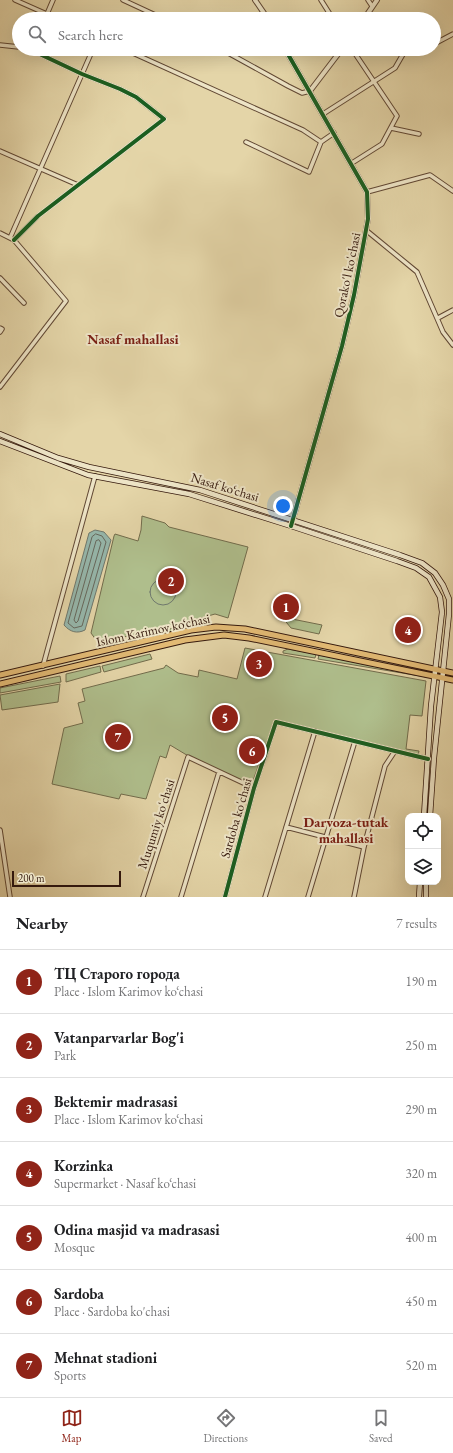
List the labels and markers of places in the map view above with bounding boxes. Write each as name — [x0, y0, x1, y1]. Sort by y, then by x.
pin: 2 — [158, 566, 184, 596]
pin: 1 — [273, 592, 299, 622]
pin: 4 — [395, 615, 421, 645]
pin: 3 — [246, 649, 272, 679]
pin: 5 — [212, 703, 238, 733]
pin: 7 — [105, 722, 131, 752]
pin: 6 — [239, 736, 265, 766]

